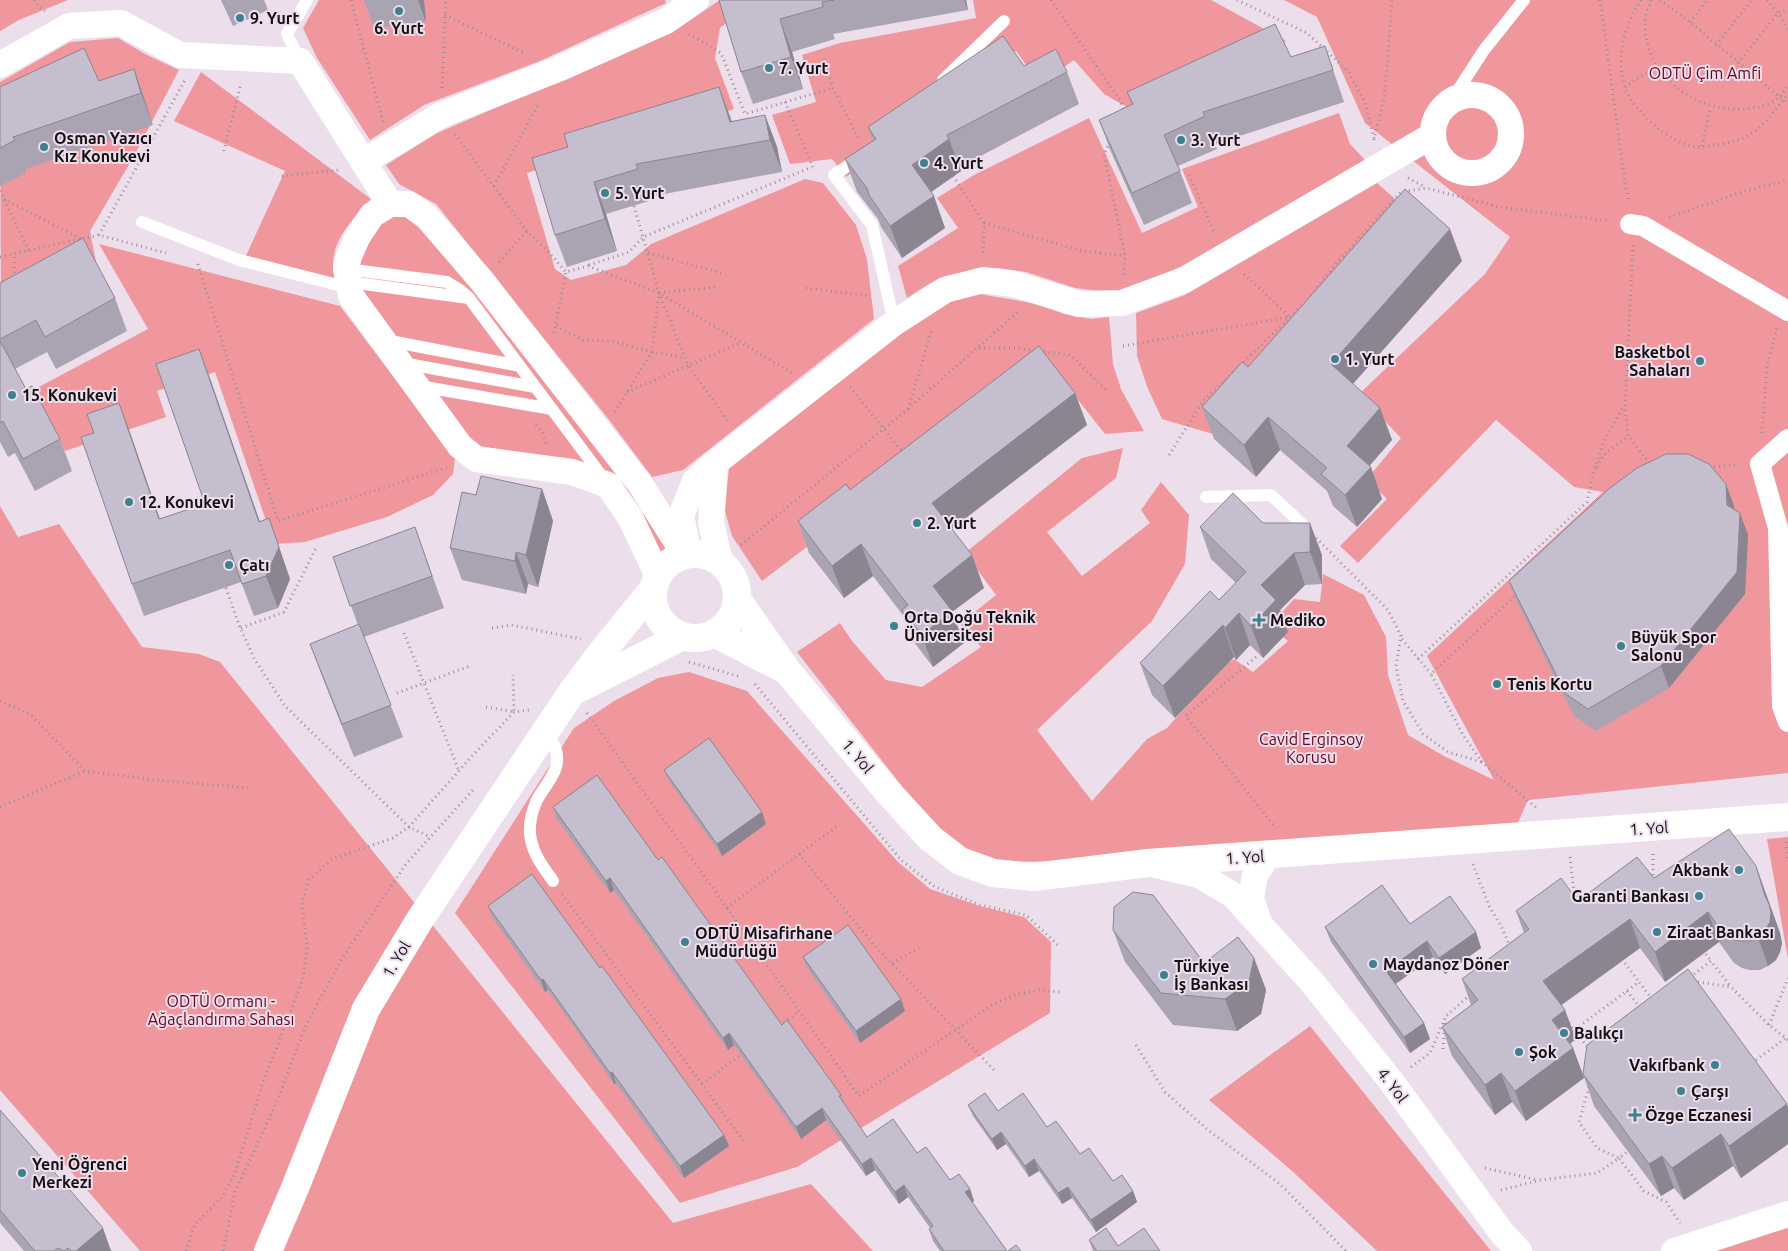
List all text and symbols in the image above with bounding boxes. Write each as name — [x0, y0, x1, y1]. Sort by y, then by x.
marker: 6. Yurt — [393, 5, 405, 17]
place label: 9. Yurt — [250, 9, 299, 27]
marker: 9. Yurt — [234, 12, 246, 24]
place label: 6. Yurt — [374, 19, 424, 37]
place label: 7. Yurt — [779, 59, 828, 77]
marker: 7. Yurt — [763, 62, 775, 74]
park label: ODTÜ Çim Amfi — [1649, 64, 1761, 82]
place label: Osman Yazıcı Kız Konukevi — [54, 129, 152, 165]
place label: 3. Yurt — [1191, 131, 1240, 149]
marker: 3. Yurt — [1175, 134, 1187, 146]
marker: Osman Yazıcı Kız Konukevi — [38, 141, 50, 153]
place label: 4. Yurt — [934, 154, 983, 172]
marker: 4. Yurt — [918, 157, 930, 169]
place label: 5. Yurt — [615, 184, 664, 202]
marker: 5. Yurt — [599, 187, 611, 199]
place label: Basketbol Sahaları — [1614, 343, 1690, 379]
place label: 1. Yurt — [1345, 350, 1394, 368]
marker: 1. Yurt — [1329, 353, 1341, 365]
marker: Basketbol Sahaları — [1694, 355, 1706, 367]
place label: 15. Konukevi — [22, 386, 117, 404]
marker: 15. Konukevi — [6, 389, 18, 401]
place label: 12. Konukevi — [139, 493, 234, 511]
marker: 12. Konukevi — [123, 496, 135, 508]
place label: 2. Yurt — [927, 514, 976, 532]
marker: 2. Yurt — [911, 517, 923, 529]
place label: Çatı — [239, 556, 269, 575]
marker: Çatı — [223, 559, 235, 571]
place label: Orta Doğu Teknik Üniversitesi — [904, 608, 1036, 644]
place label: Mediko — [1270, 611, 1326, 629]
marker: Mediko — [1252, 613, 1266, 627]
marker: Orta Doğu Teknik Üniversitesi — [888, 620, 900, 632]
place label: Büyük Spor Salonu — [1631, 628, 1717, 664]
marker: Büyük Spor Salonu — [1615, 640, 1627, 652]
place label: Tenis Kortu — [1507, 675, 1592, 693]
marker: Tenis Kortu — [1491, 678, 1503, 690]
park label: Cavid Erginsoy Korusu — [1259, 730, 1363, 766]
street label: 1. Yol — [839, 735, 877, 777]
street label: 1. Yol — [1629, 818, 1669, 838]
street label: 1. Yol — [1225, 847, 1265, 867]
place label: Akbank — [1672, 861, 1729, 879]
marker: Akbank — [1733, 864, 1745, 876]
place label: Garanti Bankası — [1571, 887, 1689, 905]
marker: Garanti Bankası — [1693, 890, 1705, 902]
place label: ODTÜ Misafirhane Müdürlüğü — [695, 923, 833, 960]
place label: Ziraat Bankası — [1667, 923, 1774, 941]
marker: Ziraat Bankası — [1651, 926, 1663, 938]
marker: ODTÜ Misafirhane Müdürlüğü — [679, 936, 691, 948]
street label: 1. Yol — [378, 938, 414, 980]
place label: Maydanoz Döner — [1383, 955, 1510, 973]
place label: Türkiye İş Bankası — [1174, 957, 1248, 994]
marker: Maydanoz Döner — [1367, 958, 1379, 970]
marker: Türkiye İş Bankası — [1158, 969, 1170, 981]
park label: ODTÜ Ormanı - Ağaçlandırma Sahası — [148, 992, 294, 1028]
place label: Balıkçı — [1574, 1024, 1623, 1043]
marker: Balıkçı — [1558, 1027, 1570, 1039]
place label: Şok — [1529, 1043, 1557, 1062]
marker: Şok — [1513, 1046, 1525, 1058]
place label: Vakıfbank — [1629, 1056, 1705, 1074]
marker: Vakıfbank — [1709, 1059, 1721, 1071]
street label: 4. Yol — [1374, 1064, 1412, 1106]
place label: Çarşı — [1691, 1082, 1729, 1101]
marker: Çarşı — [1675, 1085, 1687, 1097]
place label: Özge Eczanesi — [1645, 1105, 1752, 1124]
marker: Özge Eczanesi — [1629, 1109, 1641, 1121]
place label: Yeni Öğrenci Merkezi — [32, 1154, 127, 1191]
marker: Yeni Öğrenci Merkezi — [16, 1167, 28, 1179]

